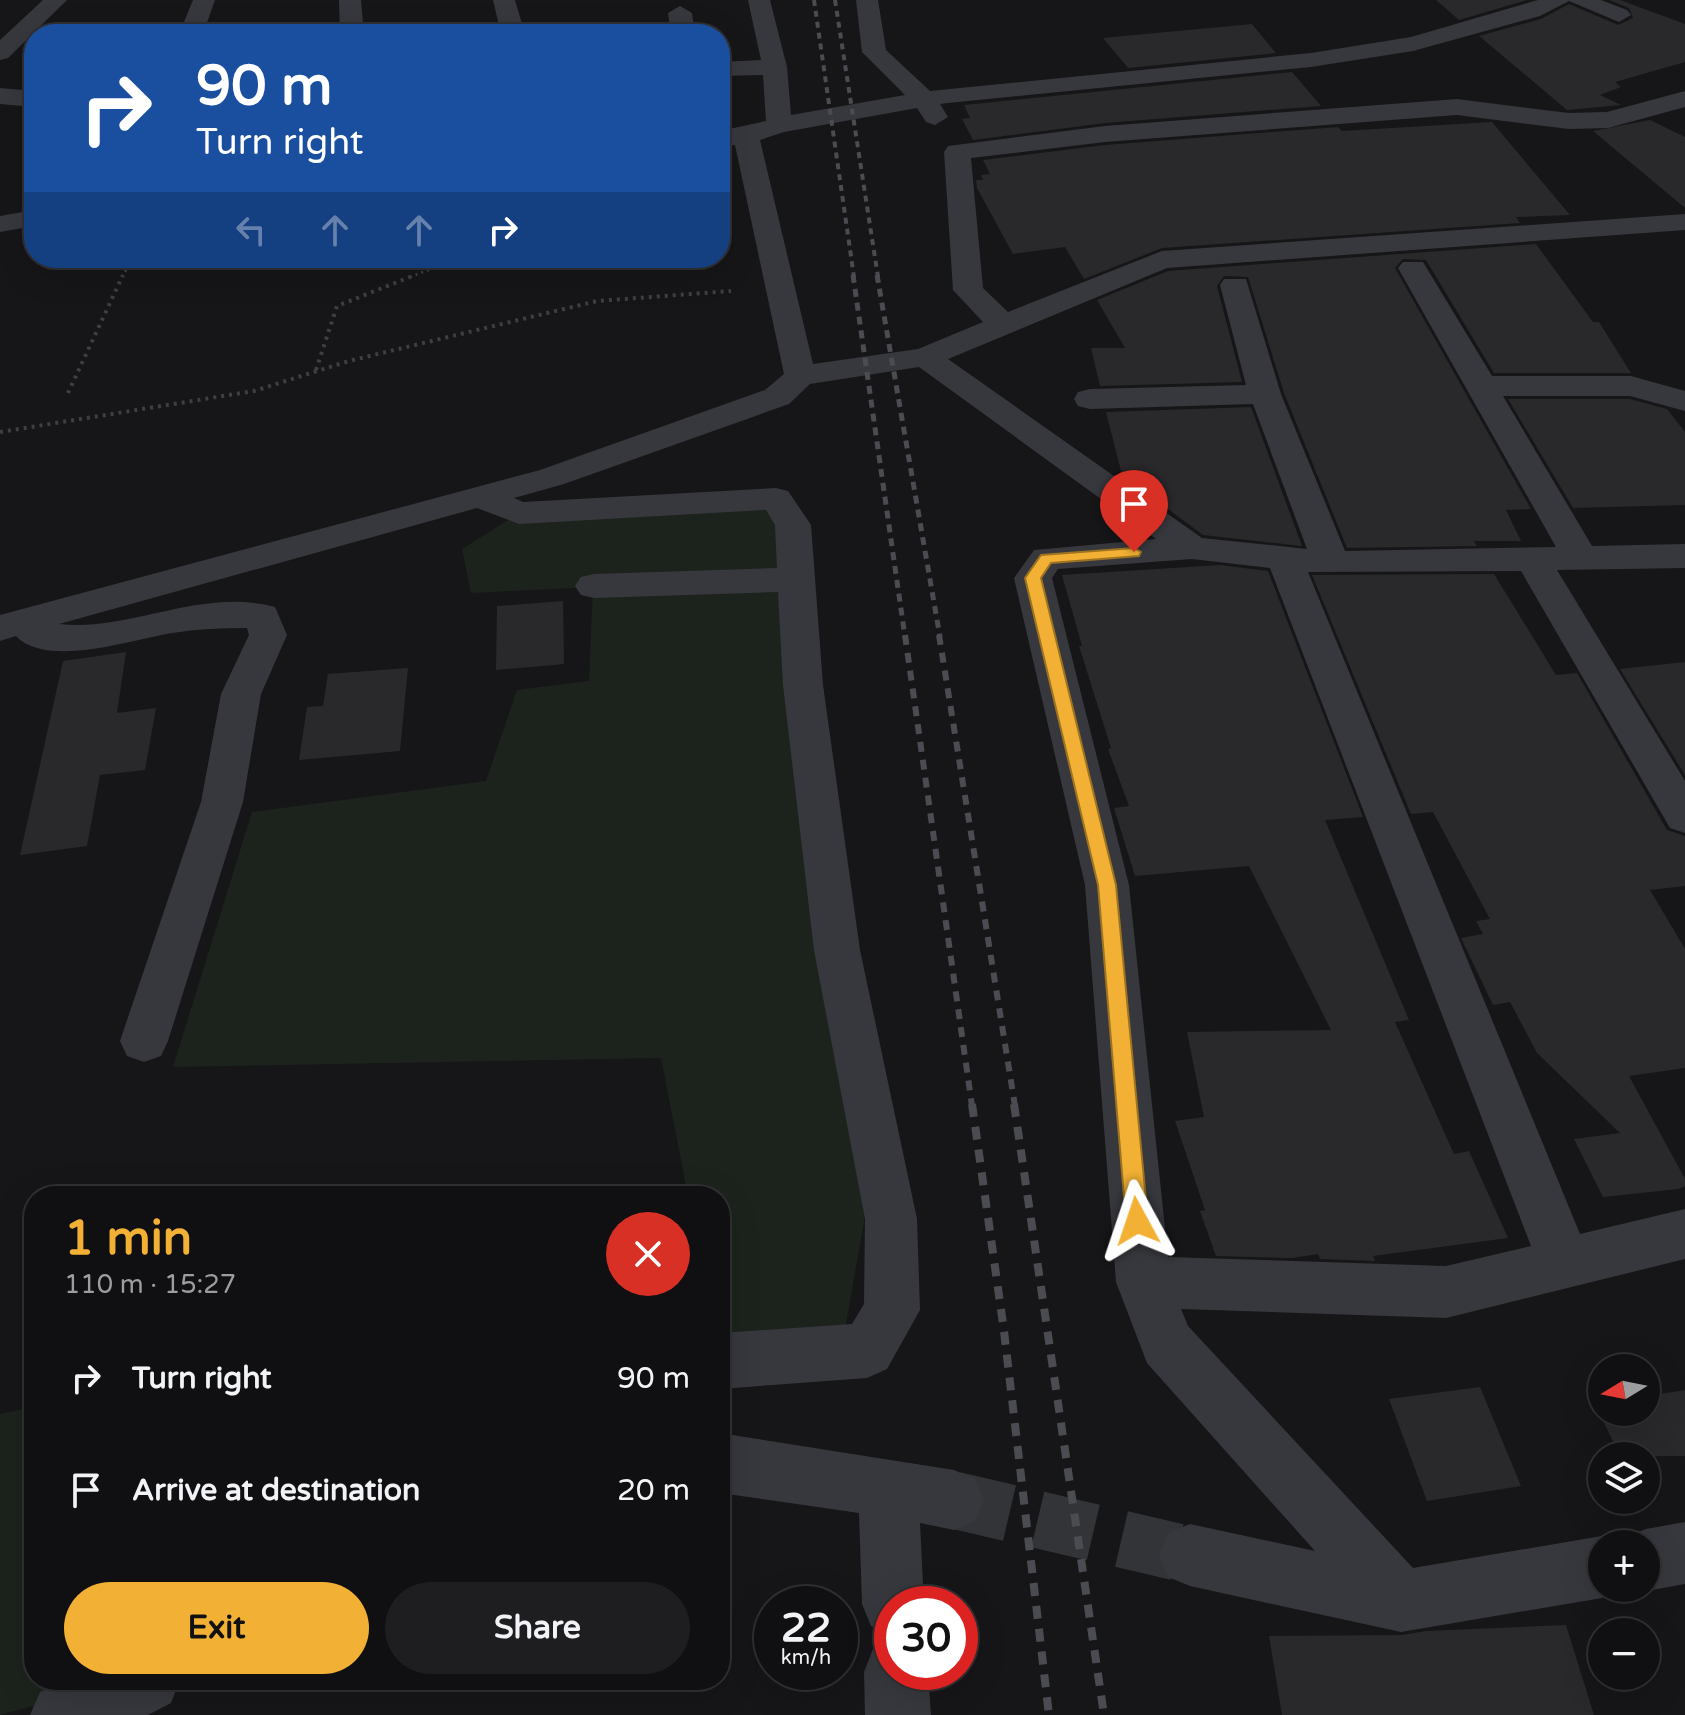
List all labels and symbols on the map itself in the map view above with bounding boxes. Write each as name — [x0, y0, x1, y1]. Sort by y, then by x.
pin — [1100, 470, 1168, 552]
position arrow — [1095, 1179, 1179, 1263]
north arrow — [1588, 1354, 1660, 1426]
speed limit sign: 30 — [874, 1586, 978, 1690]

